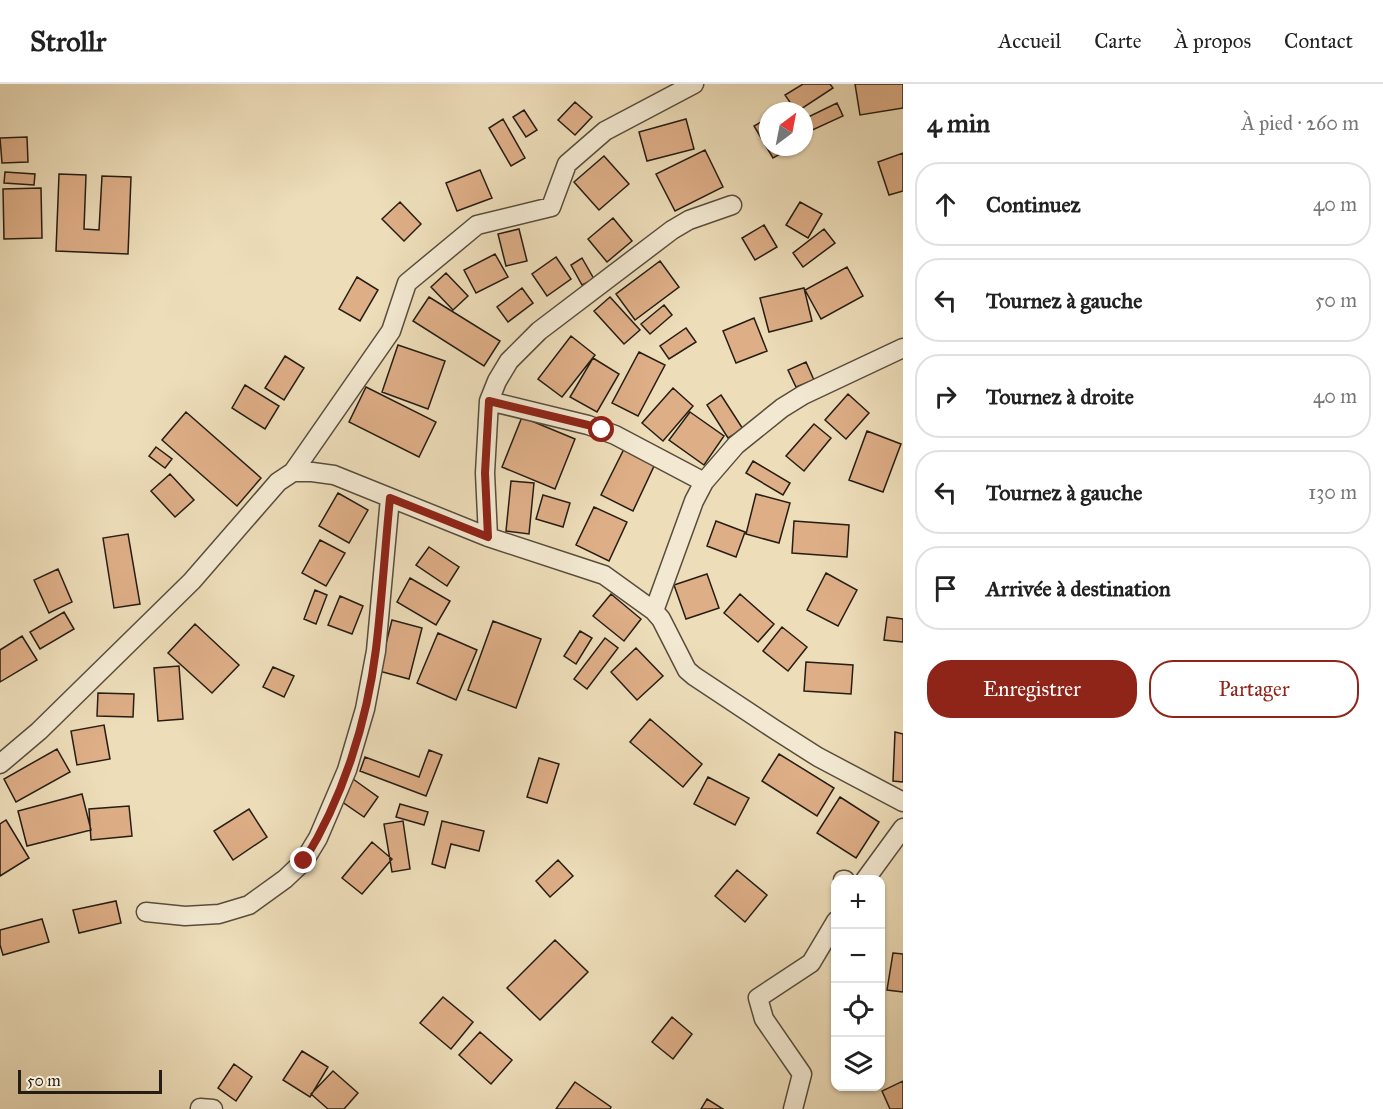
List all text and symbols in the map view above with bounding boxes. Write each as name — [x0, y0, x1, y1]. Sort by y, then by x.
text: Strollr — [30, 24, 106, 59]
text: Accueil — [998, 28, 1061, 54]
text: Carte — [1094, 28, 1142, 54]
text: À propos — [1175, 28, 1251, 54]
text: Contact — [1284, 28, 1353, 54]
north arrow — [759, 102, 813, 156]
text: 4 min — [927, 107, 990, 139]
text: À pied · 260 m — [1242, 111, 1359, 135]
icon: ahead — [929, 188, 962, 221]
text: Continuez — [986, 191, 1081, 218]
text: 40 m — [1313, 192, 1357, 216]
icon: left — [929, 284, 962, 317]
text: Tournez à gauche — [986, 287, 1142, 314]
text: 50 m — [1315, 288, 1357, 312]
icon: right — [929, 380, 962, 413]
text: Tournez à droite — [986, 383, 1134, 410]
text: 40 m — [1313, 384, 1357, 408]
route start — [588, 416, 614, 442]
icon: left — [929, 476, 962, 509]
text: Tournez à gauche — [986, 479, 1142, 506]
text: 130 m — [1308, 480, 1357, 504]
icon: arrive — [929, 572, 962, 605]
text: Arrivée à destination — [986, 575, 1171, 602]
button: Enregistrer — [927, 660, 1137, 718]
button: Partager — [1149, 660, 1359, 718]
route end — [290, 847, 316, 873]
map controls — [831, 875, 885, 1091]
button: + — [831, 875, 885, 929]
button: − — [831, 929, 885, 983]
button: locate — [831, 983, 885, 1037]
button: layers — [831, 1037, 885, 1091]
scale bar — [18, 1067, 162, 1094]
text: 50 m — [27, 1071, 61, 1090]

